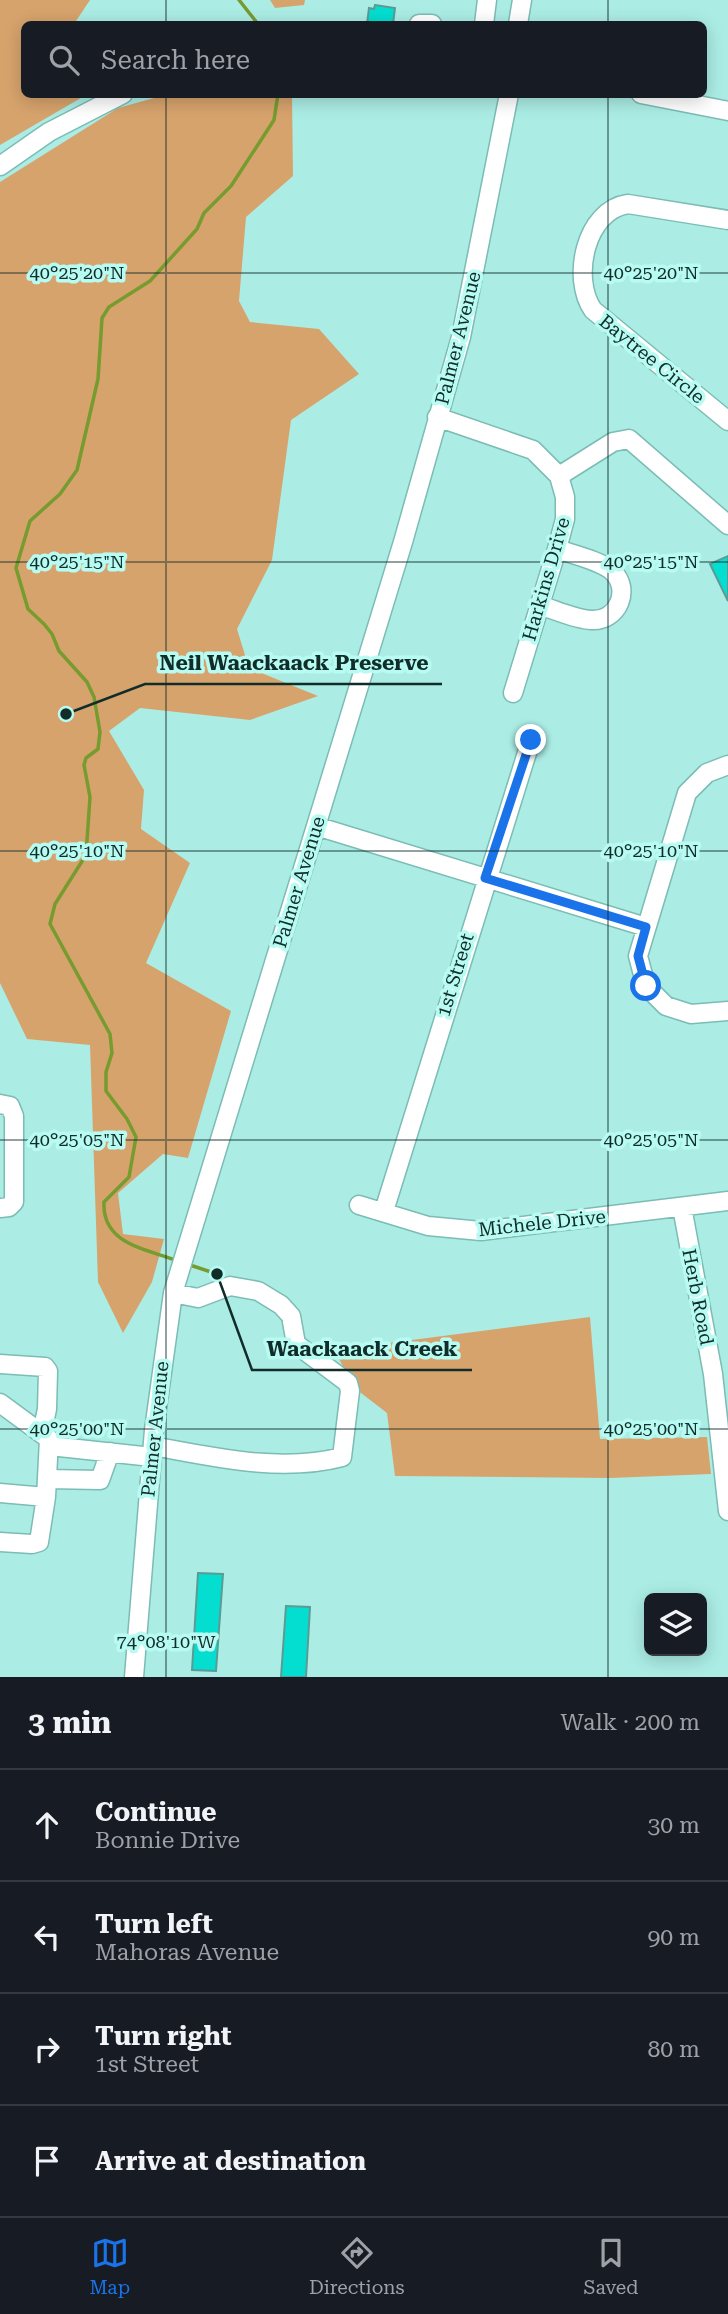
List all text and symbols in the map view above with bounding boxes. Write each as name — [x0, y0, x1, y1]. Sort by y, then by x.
search box — [21, 21, 707, 98]
icon: search — [45, 41, 83, 79]
text: Search here — [101, 45, 250, 75]
text: 40°25'20"N — [30, 262, 124, 283]
text: 40°25'20"N — [604, 262, 698, 283]
street label: Palmer Avenue — [430, 269, 486, 407]
street label: Baytree Circle — [595, 309, 709, 409]
street label: Harkins Drive — [517, 515, 575, 643]
text: 40°25'15"N — [30, 551, 124, 572]
text: 40°25'15"N — [604, 551, 698, 572]
callout: Neil Waackaack Preserve — [145, 642, 442, 684]
text: Neil Waackaack Preserve — [160, 651, 428, 675]
route end — [515, 724, 546, 755]
street label: Palmer Avenue — [268, 813, 330, 951]
text: 40°25'10"N — [30, 840, 124, 861]
text: 40°25'10"N — [604, 840, 698, 861]
street label: 1st Street — [431, 930, 479, 1020]
route start — [630, 970, 661, 1001]
text: 40°25'05"N — [30, 1129, 124, 1150]
text: 40°25'05"N — [604, 1129, 698, 1150]
street label: Michele Drive — [477, 1205, 607, 1241]
street label: Herb Road — [677, 1247, 719, 1347]
callout: Waackaack Creek — [252, 1328, 472, 1370]
text: Waackaack Creek — [266, 1337, 458, 1361]
street label: Palmer Avenue — [136, 1360, 174, 1498]
text: 40°25'00"N — [30, 1418, 124, 1439]
text: 40°25'00"N — [604, 1418, 698, 1439]
map controls — [644, 1593, 707, 1656]
button: layers — [644, 1593, 707, 1656]
text: 74°08'10"W — [117, 1631, 216, 1652]
text: 3 min — [28, 1705, 111, 1740]
text: Walk · 200 m — [561, 1709, 700, 1736]
text: Continue — [95, 1797, 217, 1827]
icon: ahead — [28, 1806, 66, 1844]
text: 30 m — [647, 1812, 700, 1839]
text: Bonnie Drive — [95, 1827, 240, 1854]
text: Turn left — [95, 1909, 213, 1939]
icon: left — [28, 1918, 66, 1956]
text: 90 m — [647, 1924, 700, 1951]
text: Mahoras Avenue — [95, 1939, 279, 1966]
text: Turn right — [95, 2021, 231, 2051]
icon: right — [28, 2030, 66, 2068]
text: 80 m — [647, 2036, 700, 2063]
text: 1st Street — [95, 2051, 199, 2078]
icon: arrive — [28, 2142, 66, 2180]
text: Arrive at destination — [95, 2146, 366, 2176]
tab: Map — [89, 2234, 130, 2299]
tab: Directions — [309, 2234, 405, 2299]
tab: Saved — [583, 2234, 639, 2299]

